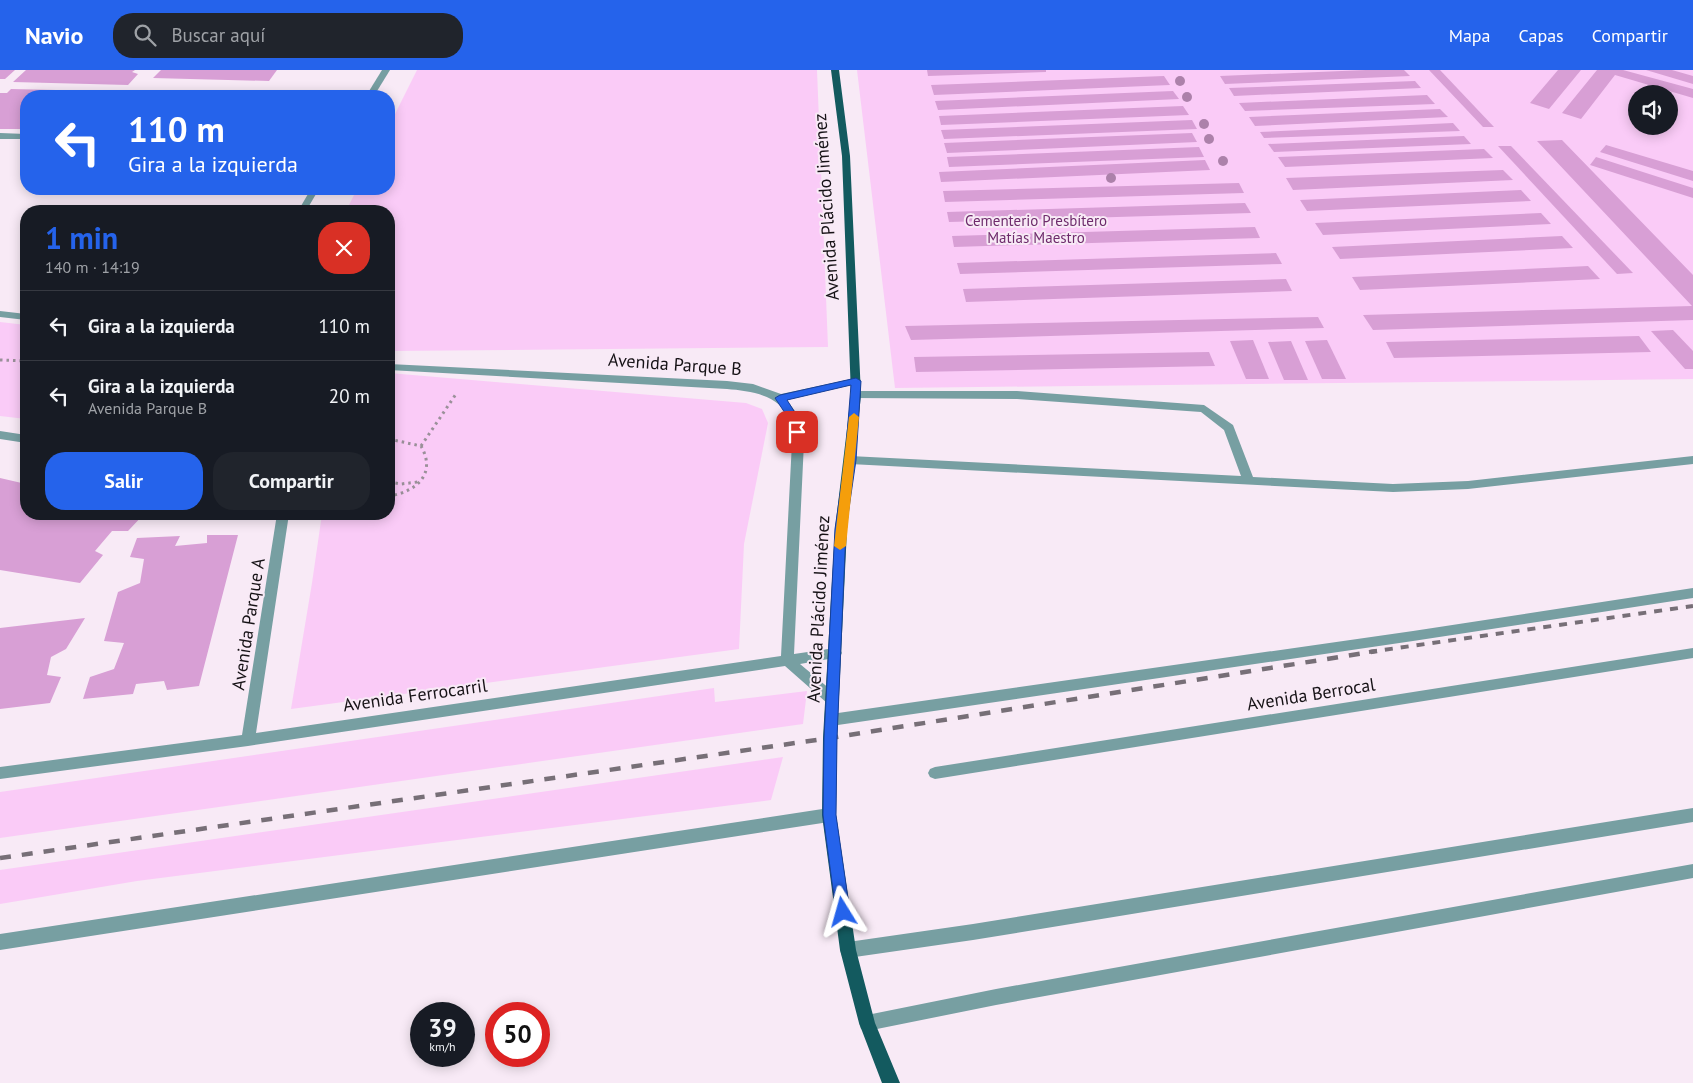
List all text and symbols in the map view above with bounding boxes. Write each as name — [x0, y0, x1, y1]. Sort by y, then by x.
search box — [113, 13, 463, 58]
text: Navio — [25, 20, 83, 51]
icon: search — [131, 21, 159, 49]
text: Buscar aquí — [171, 23, 265, 47]
text: Mapa — [1449, 24, 1491, 47]
text: Capas — [1519, 24, 1564, 47]
text: Compartir — [1592, 24, 1668, 47]
map controls — [1628, 85, 1678, 135]
button: sound — [1628, 85, 1678, 135]
text: 110 m — [128, 106, 225, 152]
icon: left — [45, 110, 110, 175]
street label: Avenida Plácido Jiménez — [808, 113, 844, 301]
text: Gira a la izquierda — [128, 150, 298, 178]
park label: Cementerio Presbítero Matías Maestro — [965, 211, 1107, 247]
text: 1 min — [45, 218, 118, 257]
button: close — [318, 222, 370, 274]
text: 140 m · 14:19 — [45, 257, 140, 277]
icon: left — [45, 312, 73, 340]
text: Gira a la izquierda — [88, 314, 235, 338]
text: 110 m — [318, 314, 370, 338]
street label: Avenida Parque B — [607, 348, 743, 380]
text: Gira a la izquierda — [88, 374, 235, 398]
icon: left — [45, 382, 73, 410]
text: 20 m — [329, 384, 370, 408]
text: Avenida Parque B — [88, 398, 207, 418]
pin — [776, 411, 818, 453]
icon: arrive — [783, 418, 811, 446]
button: Salir — [45, 452, 203, 510]
button: Compartir — [213, 452, 370, 510]
street label: Avenida Plácido Jiménez — [802, 515, 834, 703]
street label: Avenida Parque A — [226, 556, 270, 692]
street label: Avenida Berrocal — [1245, 672, 1377, 715]
street label: Avenida Ferrocarril — [341, 673, 489, 717]
position arrow — [816, 885, 868, 937]
speed limit sign: 50 — [485, 1002, 550, 1067]
text: 39 — [428, 1012, 457, 1044]
text: km/h — [429, 1039, 456, 1054]

